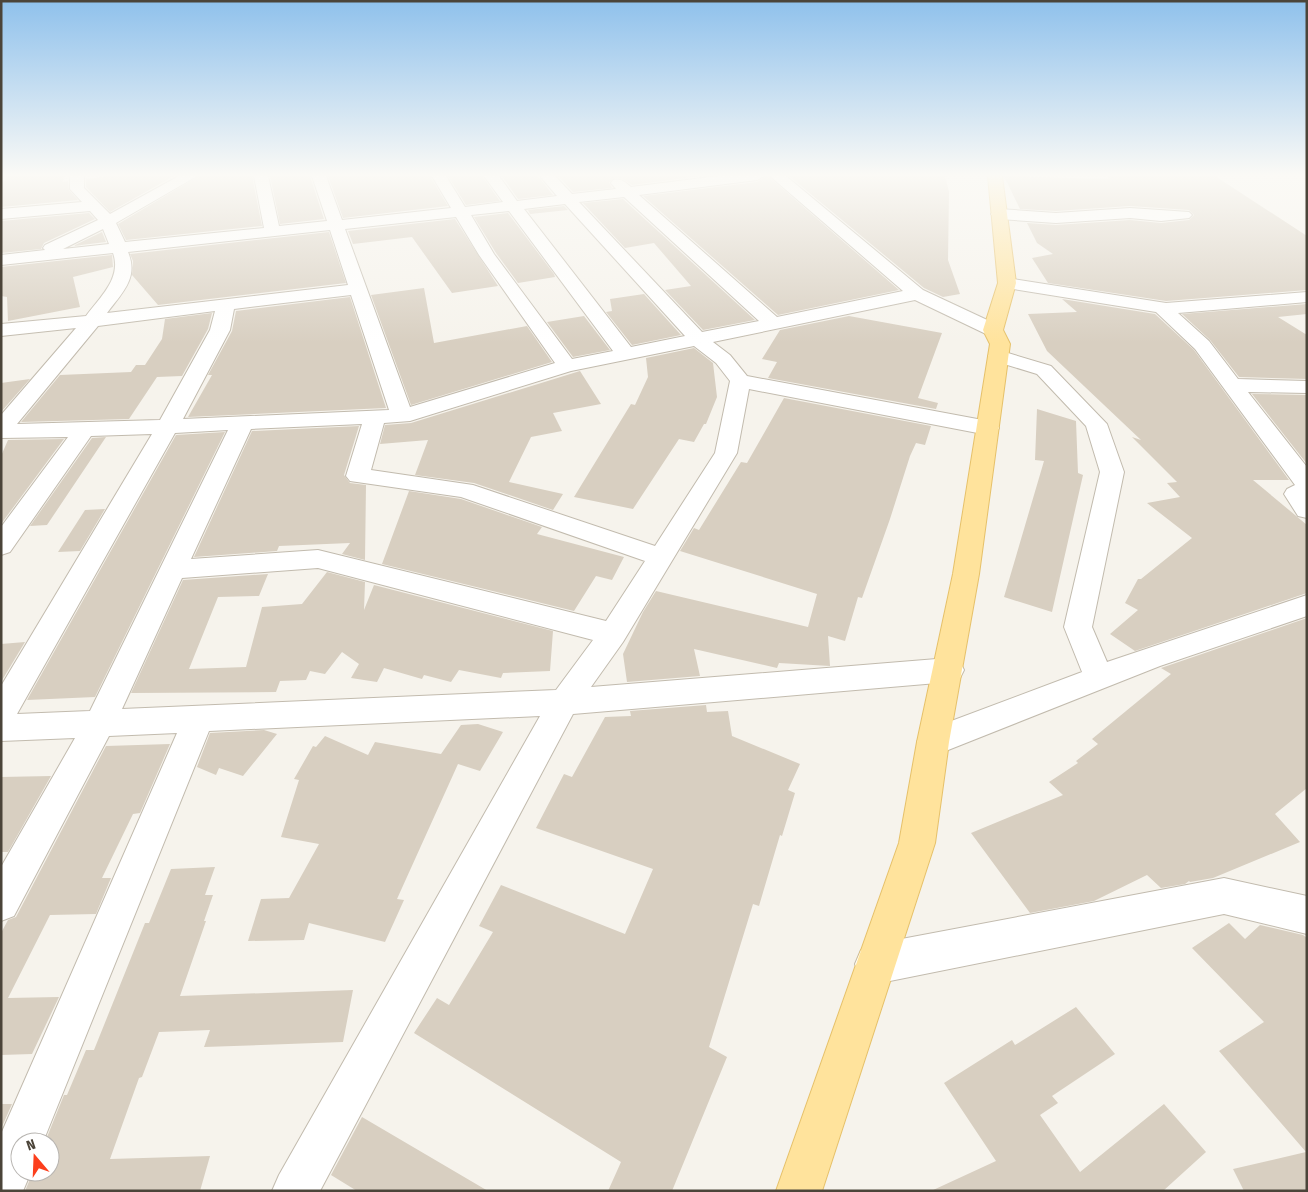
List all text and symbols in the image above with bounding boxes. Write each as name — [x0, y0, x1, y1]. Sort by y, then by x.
north arrow — [10, 1132, 60, 1182]
text: N — [24, 1136, 38, 1155]

